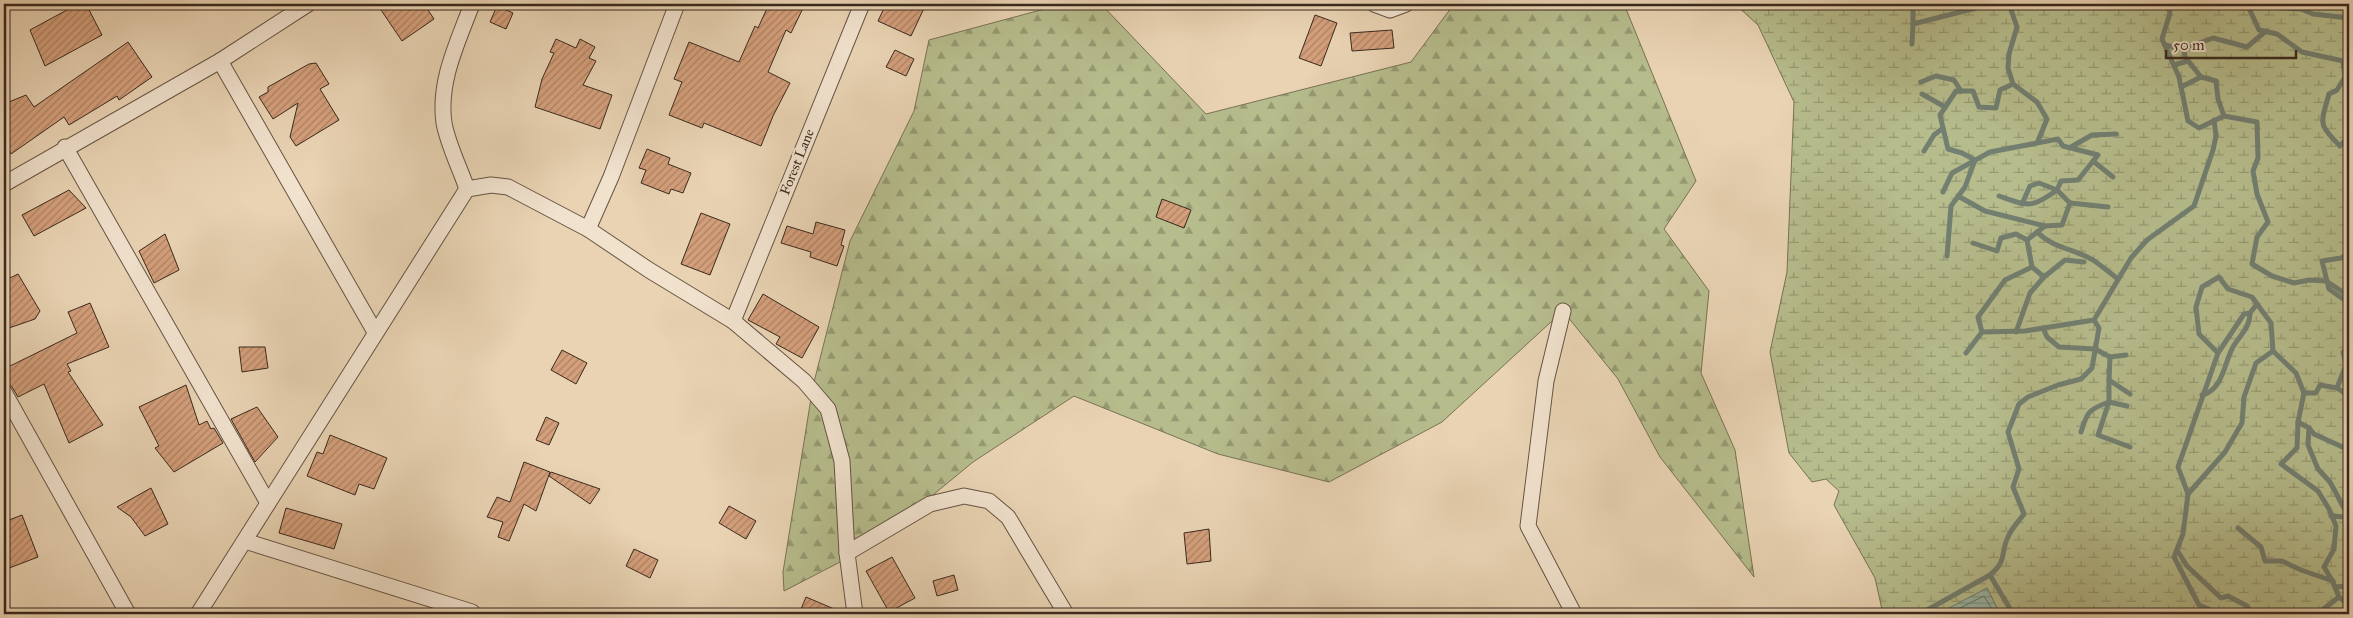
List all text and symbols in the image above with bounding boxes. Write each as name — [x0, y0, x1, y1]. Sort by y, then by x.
scale bar — [2166, 28, 2296, 60]
text: 50 m — [2173, 36, 2205, 54]
street label: Forest Lane — [776, 126, 818, 197]

